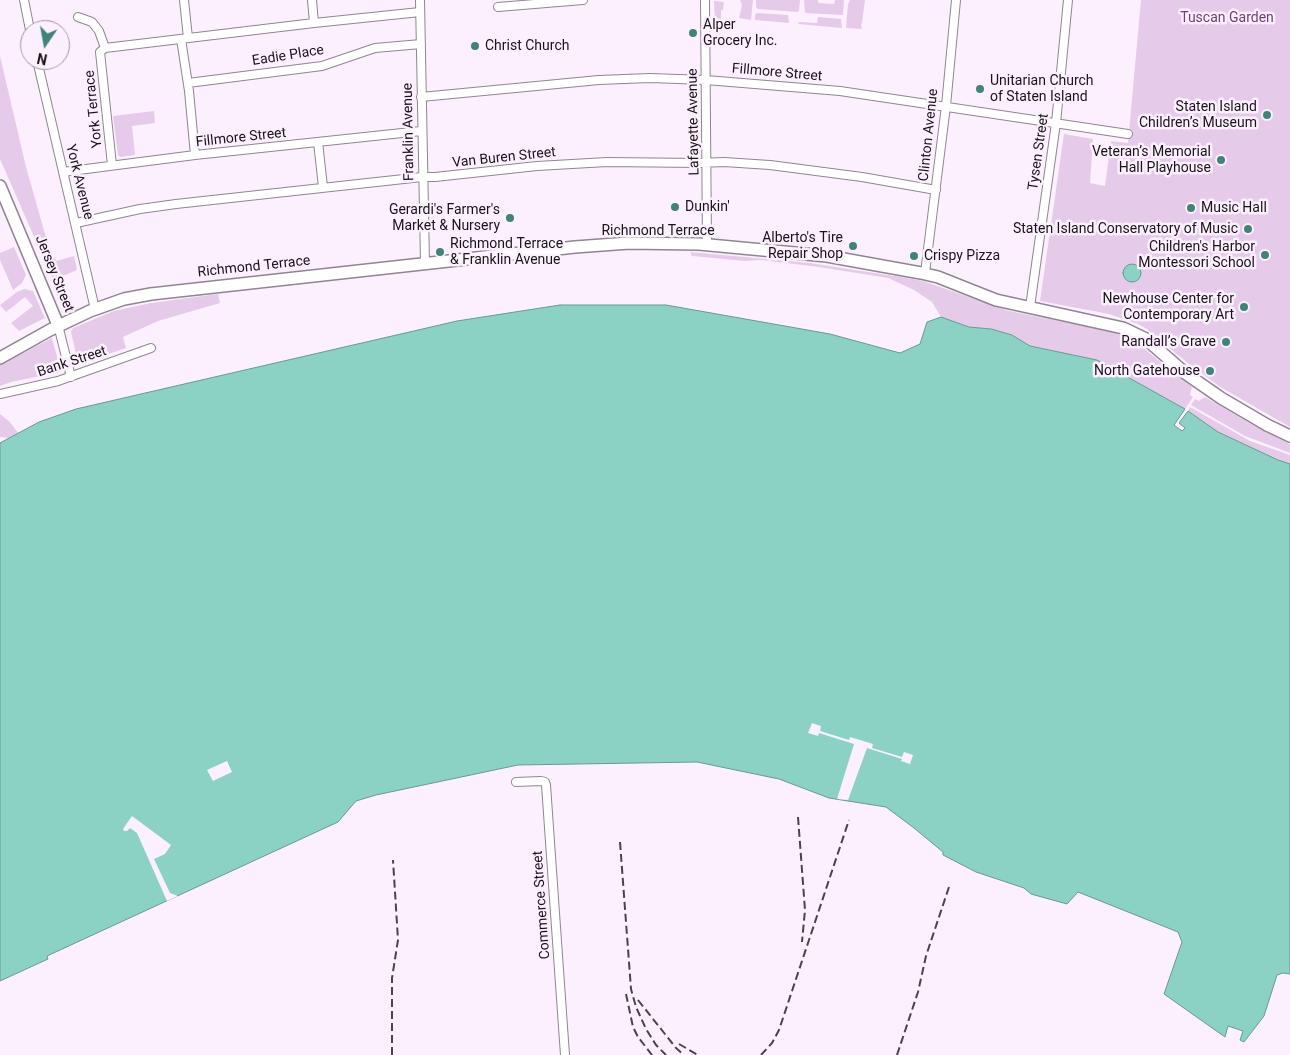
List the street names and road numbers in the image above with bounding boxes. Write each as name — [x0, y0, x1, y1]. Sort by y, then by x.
street label: Eadie Place — [251, 42, 325, 70]
street label: Fillmore Street — [731, 61, 823, 85]
street label: Lafayette Avenue — [685, 68, 703, 176]
street label: York Terrace — [82, 69, 106, 149]
street label: Franklin Avenue — [400, 83, 418, 181]
street label: Clinton Avenue — [916, 88, 942, 182]
street label: Tysen Street — [1025, 113, 1053, 191]
street label: Fillmore Street — [195, 125, 287, 151]
street label: York Avenue — [62, 143, 96, 221]
street label: Van Buren Street — [451, 144, 557, 172]
street label: Richmond Terrace — [601, 223, 715, 239]
street label: Jersey Street — [31, 233, 77, 315]
street label: Richmond Terrace — [197, 253, 311, 281]
street label: Bank Street — [35, 343, 109, 381]
street label: Commerce Street — [530, 850, 554, 960]

